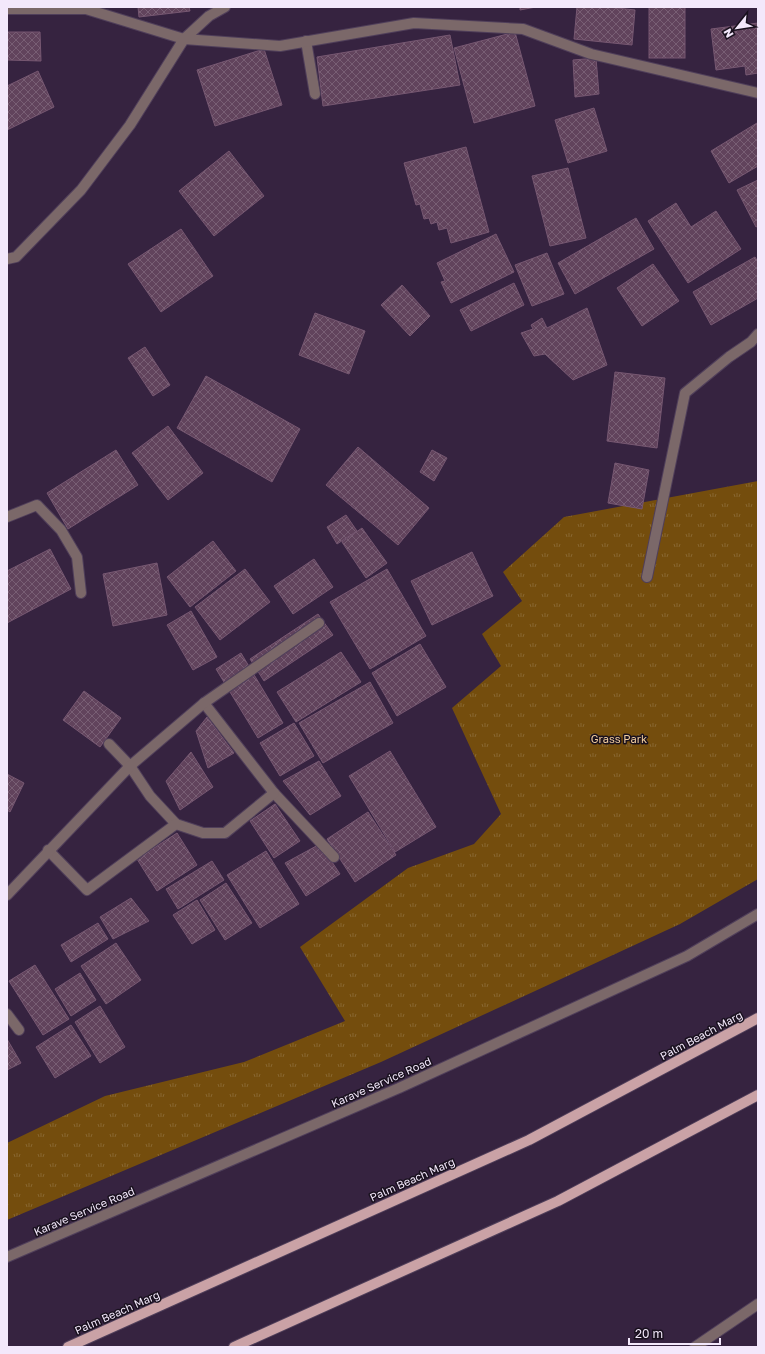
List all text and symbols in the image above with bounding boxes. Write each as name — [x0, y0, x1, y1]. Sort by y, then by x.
north arrow — [717, 8, 757, 48]
text: N — [720, 26, 736, 40]
park label: Grass Park — [591, 732, 647, 745]
street label: Palm Beach Marg — [658, 1008, 744, 1062]
street label: Karave Service Road — [329, 1054, 433, 1110]
street label: Palm Beach Marg — [368, 1154, 456, 1204]
street label: Karave Service Road — [32, 1184, 136, 1238]
street label: Palm Beach Marg — [73, 1287, 161, 1337]
scale bar — [629, 1320, 720, 1346]
text: 20 m — [635, 1326, 663, 1341]

